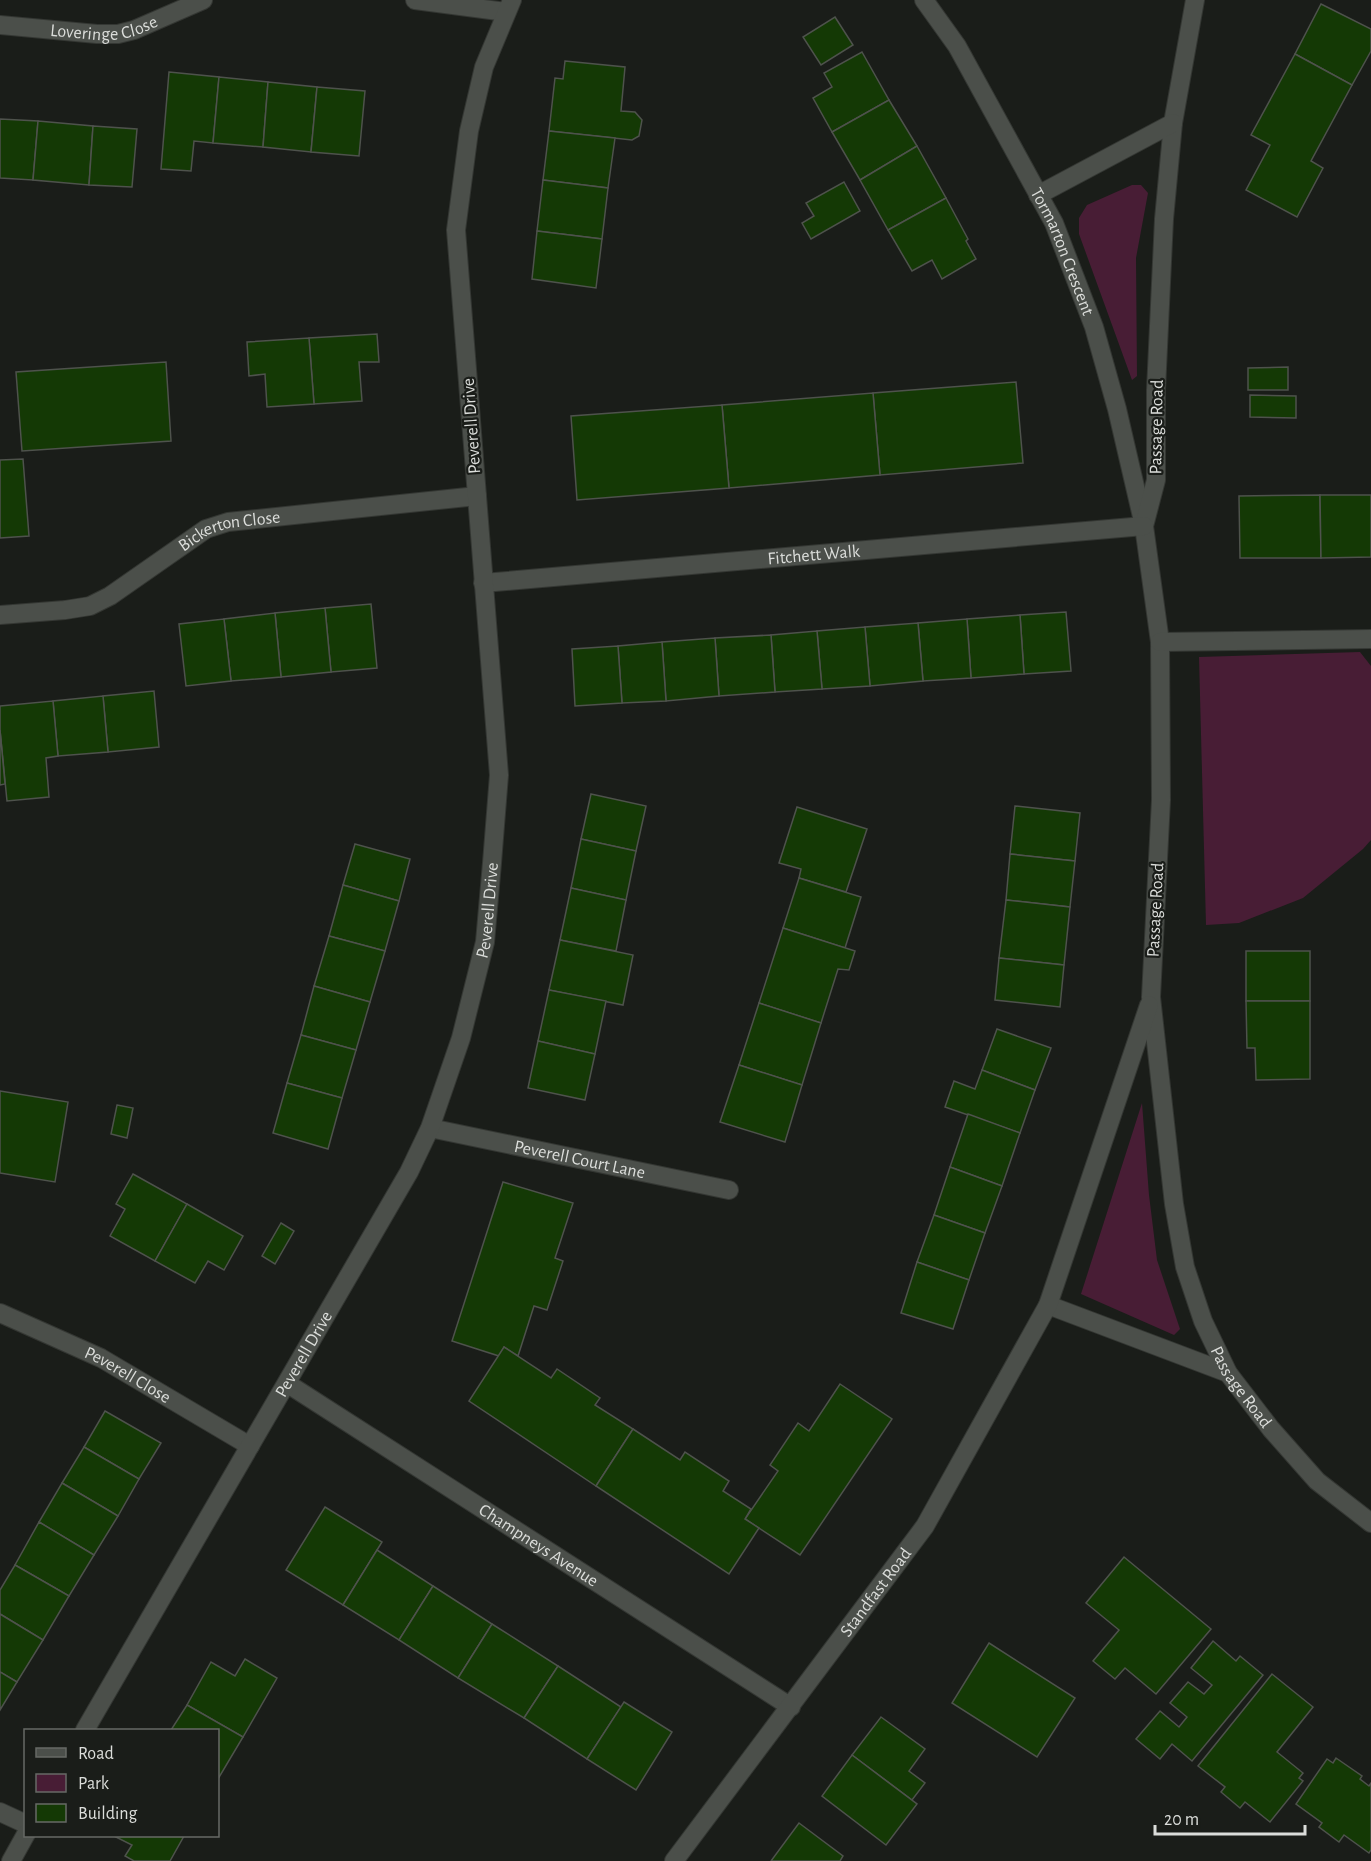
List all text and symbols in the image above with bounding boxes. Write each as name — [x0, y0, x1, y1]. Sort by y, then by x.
street label: Loveringe Close — [49, 13, 160, 44]
street label: Tormarton Crescent — [1027, 185, 1097, 318]
street label: Peverell Drive — [460, 377, 484, 474]
street label: Passage Road — [1147, 380, 1167, 475]
street label: Bickerton Close — [176, 509, 281, 555]
street label: Fitchett Walk — [767, 542, 862, 568]
street label: Peverell Drive — [473, 862, 502, 960]
street label: Passage Road — [1145, 862, 1167, 958]
street label: Peverell Court Lane — [513, 1138, 647, 1182]
street label: Peverell Drive — [272, 1308, 336, 1400]
street label: Peverell Close — [82, 1344, 174, 1407]
street label: Passage Road — [1207, 1344, 1275, 1432]
street label: Champneys Avenue — [475, 1501, 601, 1591]
street label: Standfast Road — [837, 1545, 915, 1640]
legend — [24, 1729, 219, 1837]
text: Road — [78, 1745, 114, 1763]
text: Park — [78, 1775, 110, 1793]
scale bar — [1155, 1798, 1305, 1836]
text: Building — [78, 1805, 138, 1823]
text: 20 m — [1164, 1811, 1199, 1829]

